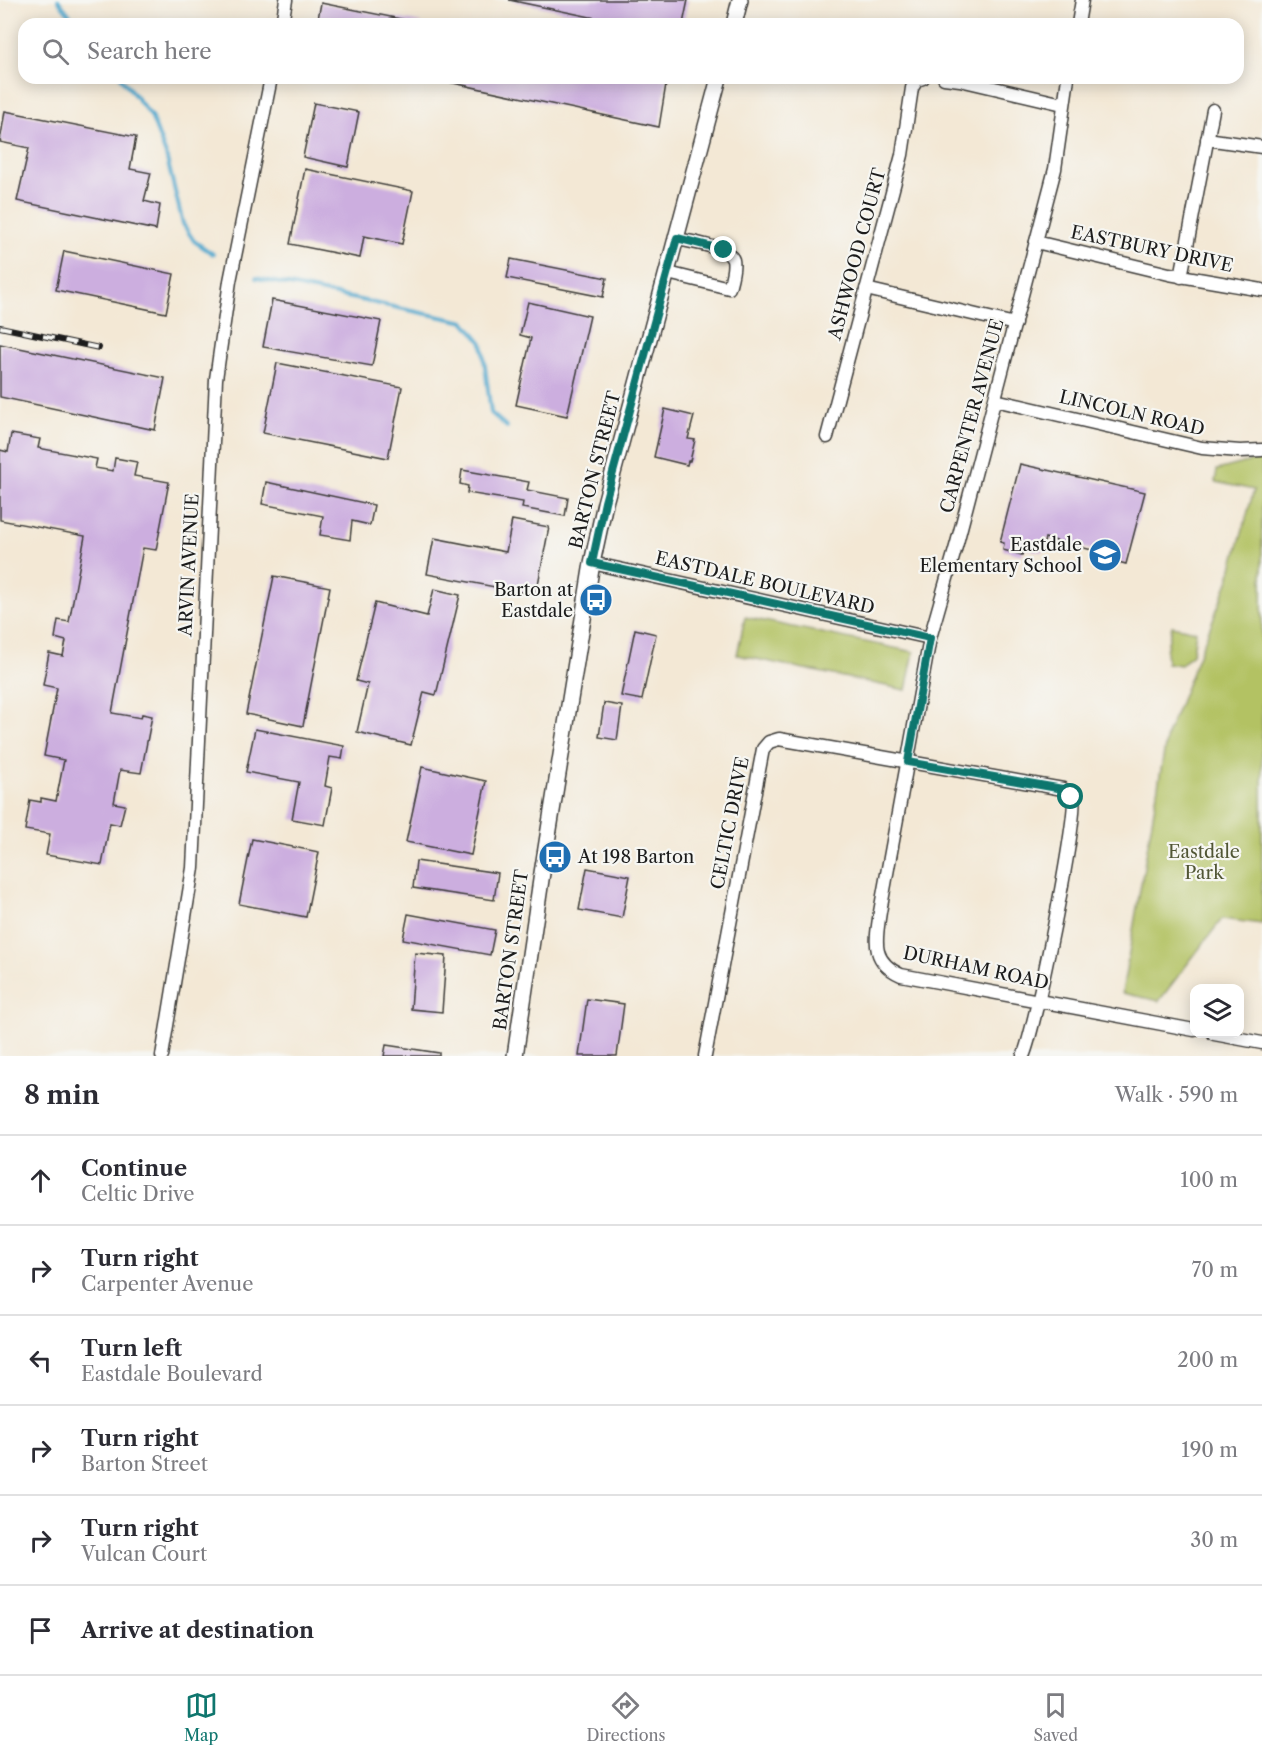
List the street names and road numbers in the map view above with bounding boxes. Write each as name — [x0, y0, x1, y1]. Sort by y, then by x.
street label: ASHWOOD COURT — [823, 165, 891, 343]
street label: EASTBURY DRIVE — [1069, 221, 1235, 277]
street label: CARPENTER AVENUE — [935, 316, 1009, 516]
street label: LINCOLN ROAD — [1057, 386, 1207, 440]
street label: BARTON STREET — [565, 388, 625, 551]
street label: ARVIN AVENUE — [174, 493, 204, 638]
street label: EASTDALE BOULEVARD — [653, 547, 877, 619]
street label: CELTIC DRIVE — [706, 755, 754, 891]
street label: BARTON STREET — [489, 868, 533, 1032]
street label: DURHAM ROAD — [901, 942, 1051, 994]

